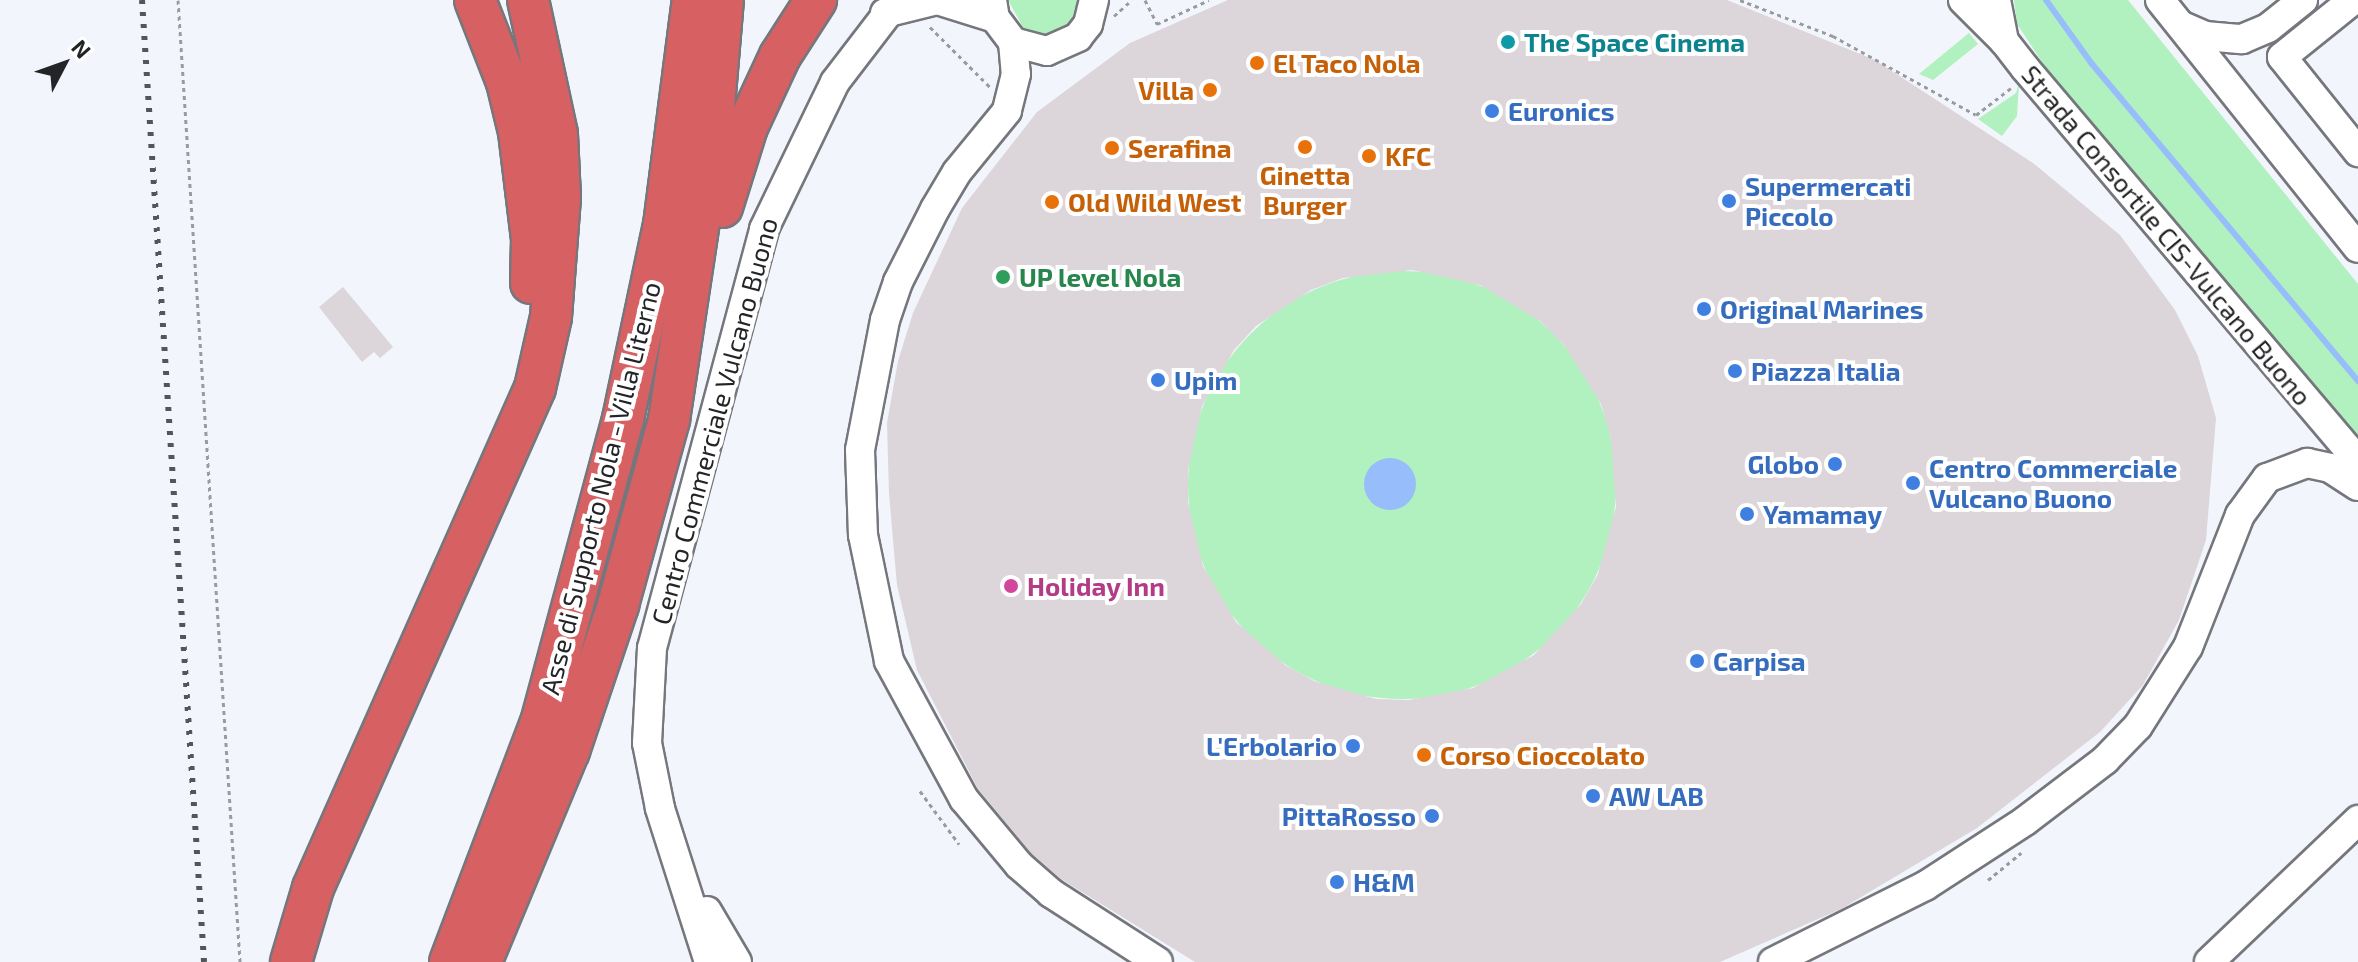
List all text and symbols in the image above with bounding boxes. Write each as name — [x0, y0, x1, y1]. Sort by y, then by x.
north arrow — [24, 24, 104, 104]
place label: The Space Cinema — [1524, 26, 1745, 58]
marker: The Space Cinema — [1499, 33, 1517, 51]
text: N — [67, 34, 97, 63]
place label: El Taco Nola — [1273, 47, 1422, 79]
marker: El Taco Nola — [1248, 54, 1266, 72]
street label: Strada Consortile CIS-Vulcano Buono — [2016, 59, 2318, 411]
place label: Villa — [1138, 74, 1194, 106]
marker: Villa — [1201, 81, 1219, 99]
place label: Euronics — [1508, 95, 1615, 127]
marker: Euronics — [1483, 102, 1501, 120]
place label: Serafina — [1128, 132, 1232, 164]
marker: Ginetta Burger — [1296, 138, 1314, 156]
marker: Serafina — [1103, 139, 1121, 157]
place label: KFC — [1385, 140, 1431, 172]
marker: KFC — [1360, 147, 1378, 165]
place label: Ginetta Burger — [1260, 159, 1350, 220]
place label: Supermercati Piccolo — [1745, 170, 1911, 232]
place label: Old Wild West — [1068, 186, 1242, 218]
marker: Supermercati Piccolo — [1720, 192, 1738, 210]
marker: Old Wild West — [1043, 193, 1061, 211]
street label: Centro Commerciale Vulcano Buono — [645, 214, 783, 628]
place label: UP level Nola — [1019, 261, 1182, 293]
marker: UP level Nola — [994, 268, 1012, 286]
street label: Asse di Supporto Nola - Villa Literno — [533, 278, 667, 698]
place label: Original Marines — [1720, 293, 1924, 325]
marker: Original Marines — [1695, 300, 1713, 318]
place label: Piazza Italia — [1751, 355, 1900, 387]
marker: Piazza Italia — [1726, 362, 1744, 380]
place label: Upim — [1174, 364, 1238, 396]
marker: Upim — [1149, 371, 1167, 389]
place label: Globo — [1748, 448, 1819, 480]
place label: Centro Commerciale Vulcano Buono — [1929, 452, 2177, 514]
marker: Globo — [1826, 455, 1844, 473]
marker: Centro Commerciale Vulcano Buono — [1904, 474, 1922, 492]
place label: Yamamay — [1763, 498, 1882, 530]
marker: Yamamay — [1738, 505, 1756, 523]
place label: Holiday Inn — [1027, 570, 1165, 602]
marker: Holiday Inn — [1002, 577, 1020, 595]
place label: Carpisa — [1713, 645, 1806, 677]
marker: Carpisa — [1688, 652, 1706, 670]
place label: L'Erbolario — [1206, 730, 1337, 762]
marker: L'Erbolario — [1344, 737, 1362, 755]
place label: Corso Cioccolato — [1440, 739, 1645, 771]
marker: Corso Cioccolato — [1415, 746, 1433, 764]
place label: AW LAB — [1609, 780, 1704, 812]
marker: AW LAB — [1584, 787, 1602, 805]
place label: PittaRosso — [1282, 800, 1416, 832]
marker: PittaRosso — [1423, 807, 1441, 825]
place label: H&M — [1353, 866, 1415, 898]
marker: H&M — [1328, 873, 1346, 891]

